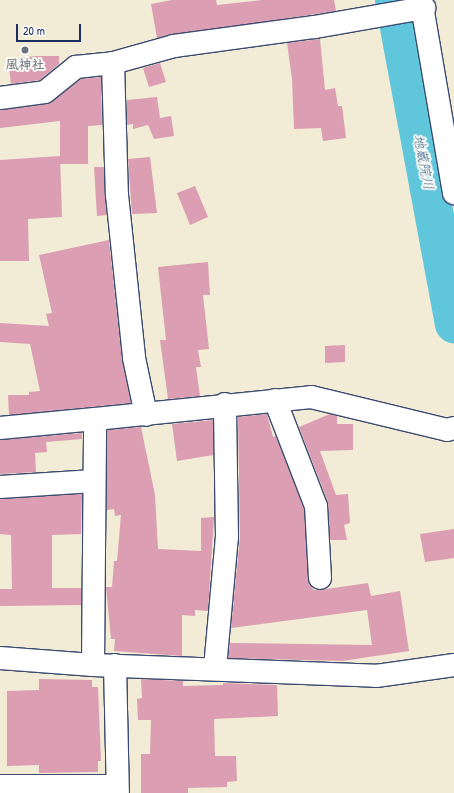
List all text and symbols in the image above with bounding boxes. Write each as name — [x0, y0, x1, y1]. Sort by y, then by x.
scale bar — [18, 16, 83, 42]
text: 20 m — [23, 22, 45, 39]
marker: 風神社 — [20, 45, 30, 55]
place label: 風神社 — [6, 56, 44, 72]
water label: 地蔵院川 — [410, 133, 438, 191]

